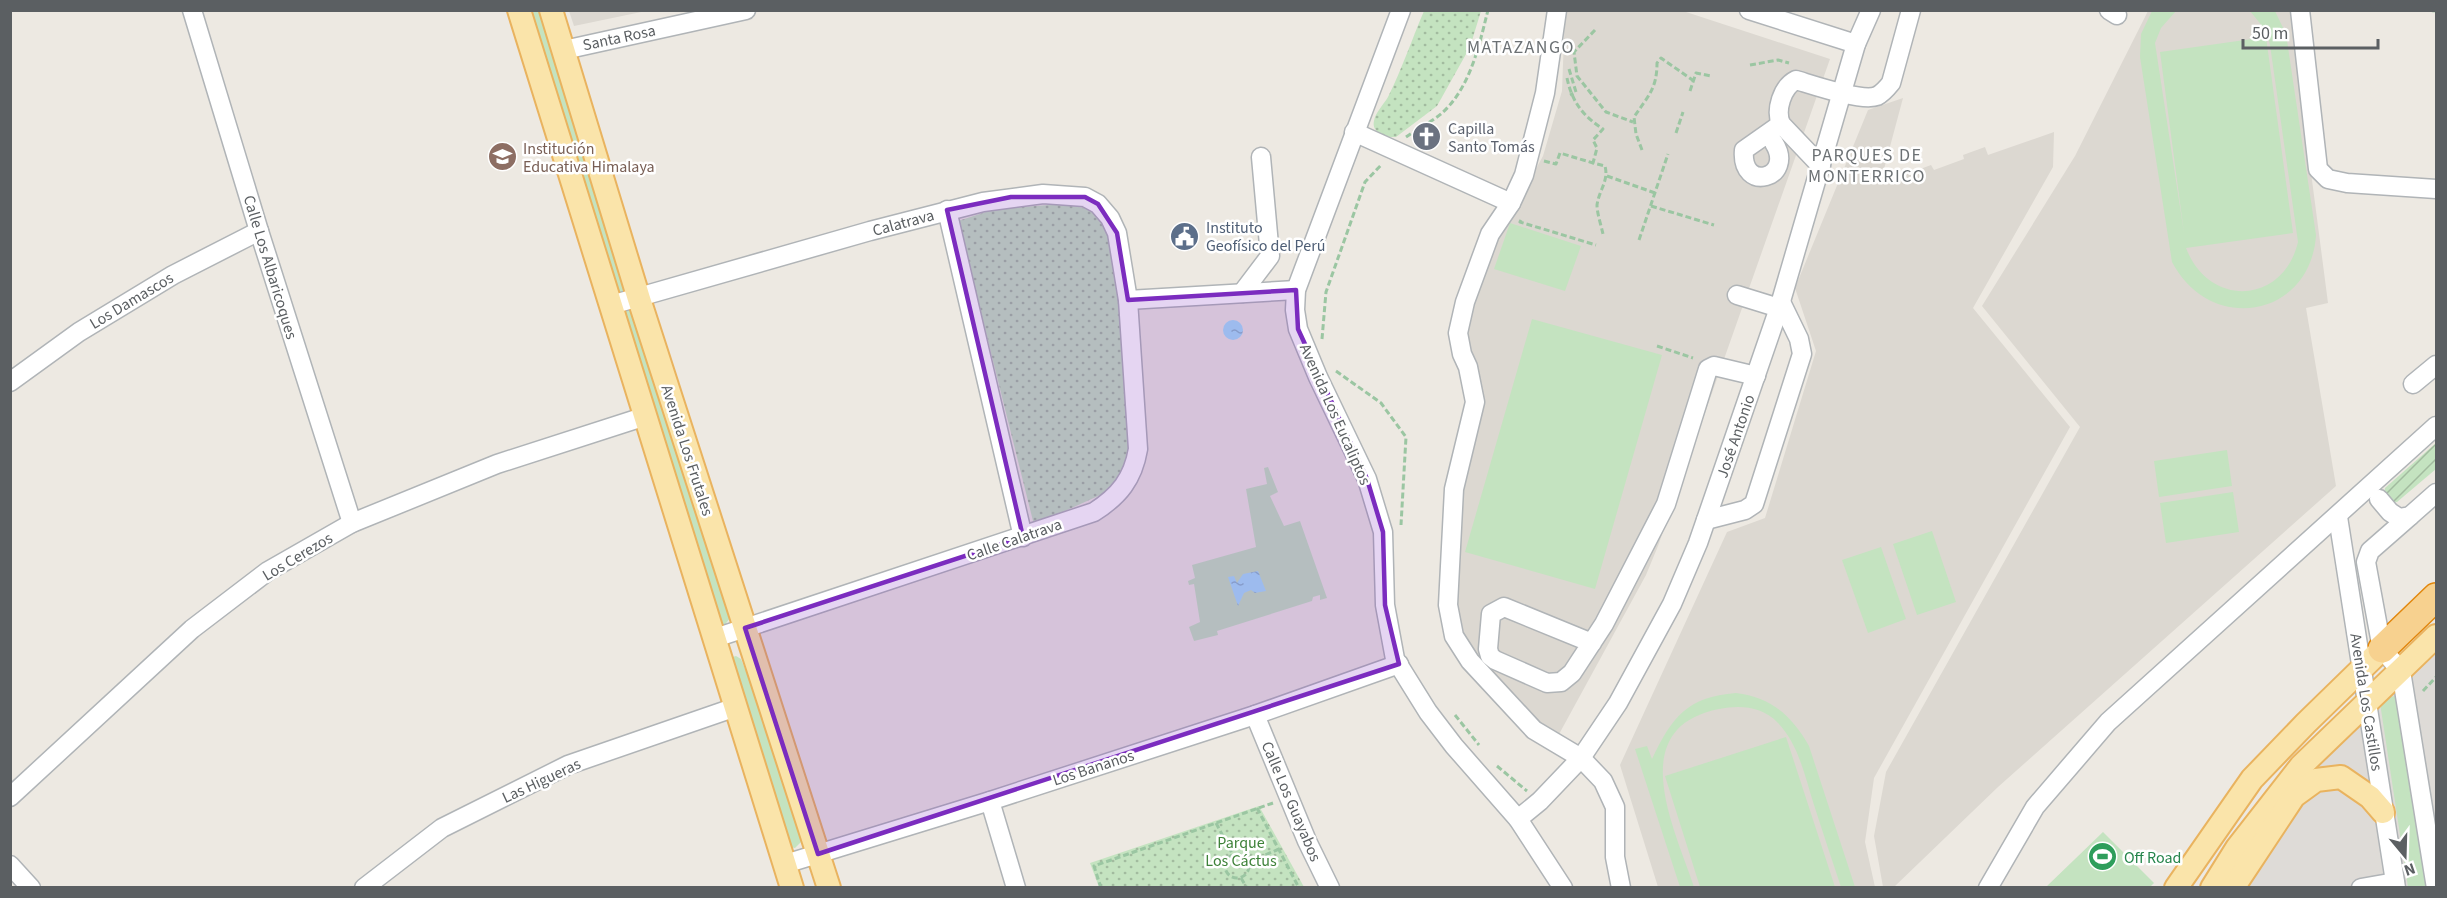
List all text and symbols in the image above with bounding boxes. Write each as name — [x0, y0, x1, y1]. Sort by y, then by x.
scale bar — [2243, 12, 2378, 50]
street label: Santa Rosa — [581, 20, 658, 56]
text: 50 m — [2252, 21, 2288, 46]
district label: MATAZANGO — [1467, 35, 1575, 60]
place label: Capilla Santo Tomás — [1448, 118, 1535, 158]
church icon: Capilla Santo Tomás — [1411, 121, 1443, 153]
place label: Institución Educativa Himalaya — [523, 138, 655, 178]
school or university icon: Institución Educativa Himalaya — [486, 141, 518, 173]
district label: PARQUES DE MONTERRICO — [1808, 143, 1926, 189]
street label: Calle Los Albaricoques — [238, 193, 302, 342]
street label: Calatrava — [870, 204, 937, 242]
place label: Instituto Geofísico del Perú — [1206, 217, 1326, 257]
public building icon: Instituto Geofísico del Perú — [1169, 220, 1201, 252]
street label: Los Damascos — [85, 267, 178, 335]
street label: Avenida Los Eucaliptos — [1294, 340, 1376, 489]
street label: Avenida Los Frutales — [655, 382, 719, 519]
street label: José Antonio — [1711, 392, 1760, 481]
street label: Calle Calatrava — [964, 513, 1065, 567]
street label: Los Cerezos — [258, 527, 337, 587]
street label: Avenida Los Castillos — [2344, 632, 2388, 773]
street label: Calle Los Guayabos — [1256, 738, 1326, 865]
street label: Los Bananos — [1050, 744, 1137, 791]
street label: Las Higueras — [498, 753, 585, 809]
north arrow — [2375, 826, 2435, 886]
park label: Parque Los Cáctus — [1205, 832, 1277, 872]
sports icon: Off Road — [2087, 841, 2119, 873]
place label: Off Road — [2124, 847, 2181, 869]
text: N — [2401, 857, 2418, 881]

